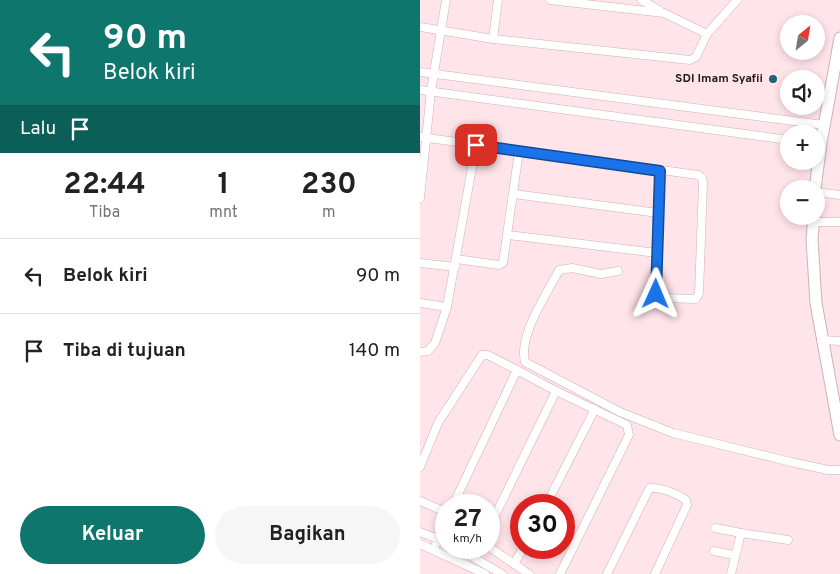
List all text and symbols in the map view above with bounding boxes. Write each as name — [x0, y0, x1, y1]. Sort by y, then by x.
north arrow — [780, 15, 825, 60]
map controls — [780, 15, 825, 225]
text: 90 m — [103, 17, 187, 61]
icon: left — [20, 20, 85, 85]
text: Belok kiri — [103, 60, 196, 87]
button: sound — [780, 70, 825, 115]
place label: SDI Imam Syafii — [675, 71, 763, 87]
marker: SDI Imam Syafii — [767, 73, 779, 85]
icon: arrive — [66, 115, 94, 143]
text: Lalu — [20, 117, 56, 141]
pin — [455, 124, 497, 166]
button: + — [780, 125, 825, 170]
icon: arrive — [462, 131, 490, 159]
text: 22:44 — [63, 167, 146, 204]
text: 1 — [217, 167, 229, 204]
text: 230 — [301, 167, 357, 204]
button: − — [780, 180, 825, 225]
text: Tiba — [89, 203, 120, 223]
text: mnt — [209, 203, 238, 223]
text: m — [322, 203, 336, 223]
icon: left — [20, 262, 48, 290]
text: Belok kiri — [63, 264, 148, 288]
text: 90 m — [356, 264, 400, 288]
position arrow — [629, 267, 681, 319]
icon: arrive — [20, 337, 48, 365]
text: Tiba di tujuan — [63, 339, 186, 363]
text: 140 m — [349, 339, 400, 363]
speed limit sign: 30 — [510, 494, 575, 559]
text: 27 — [453, 504, 482, 536]
button: Keluar — [20, 506, 205, 564]
button: Bagikan — [215, 506, 400, 564]
text: km/h — [453, 531, 482, 547]

